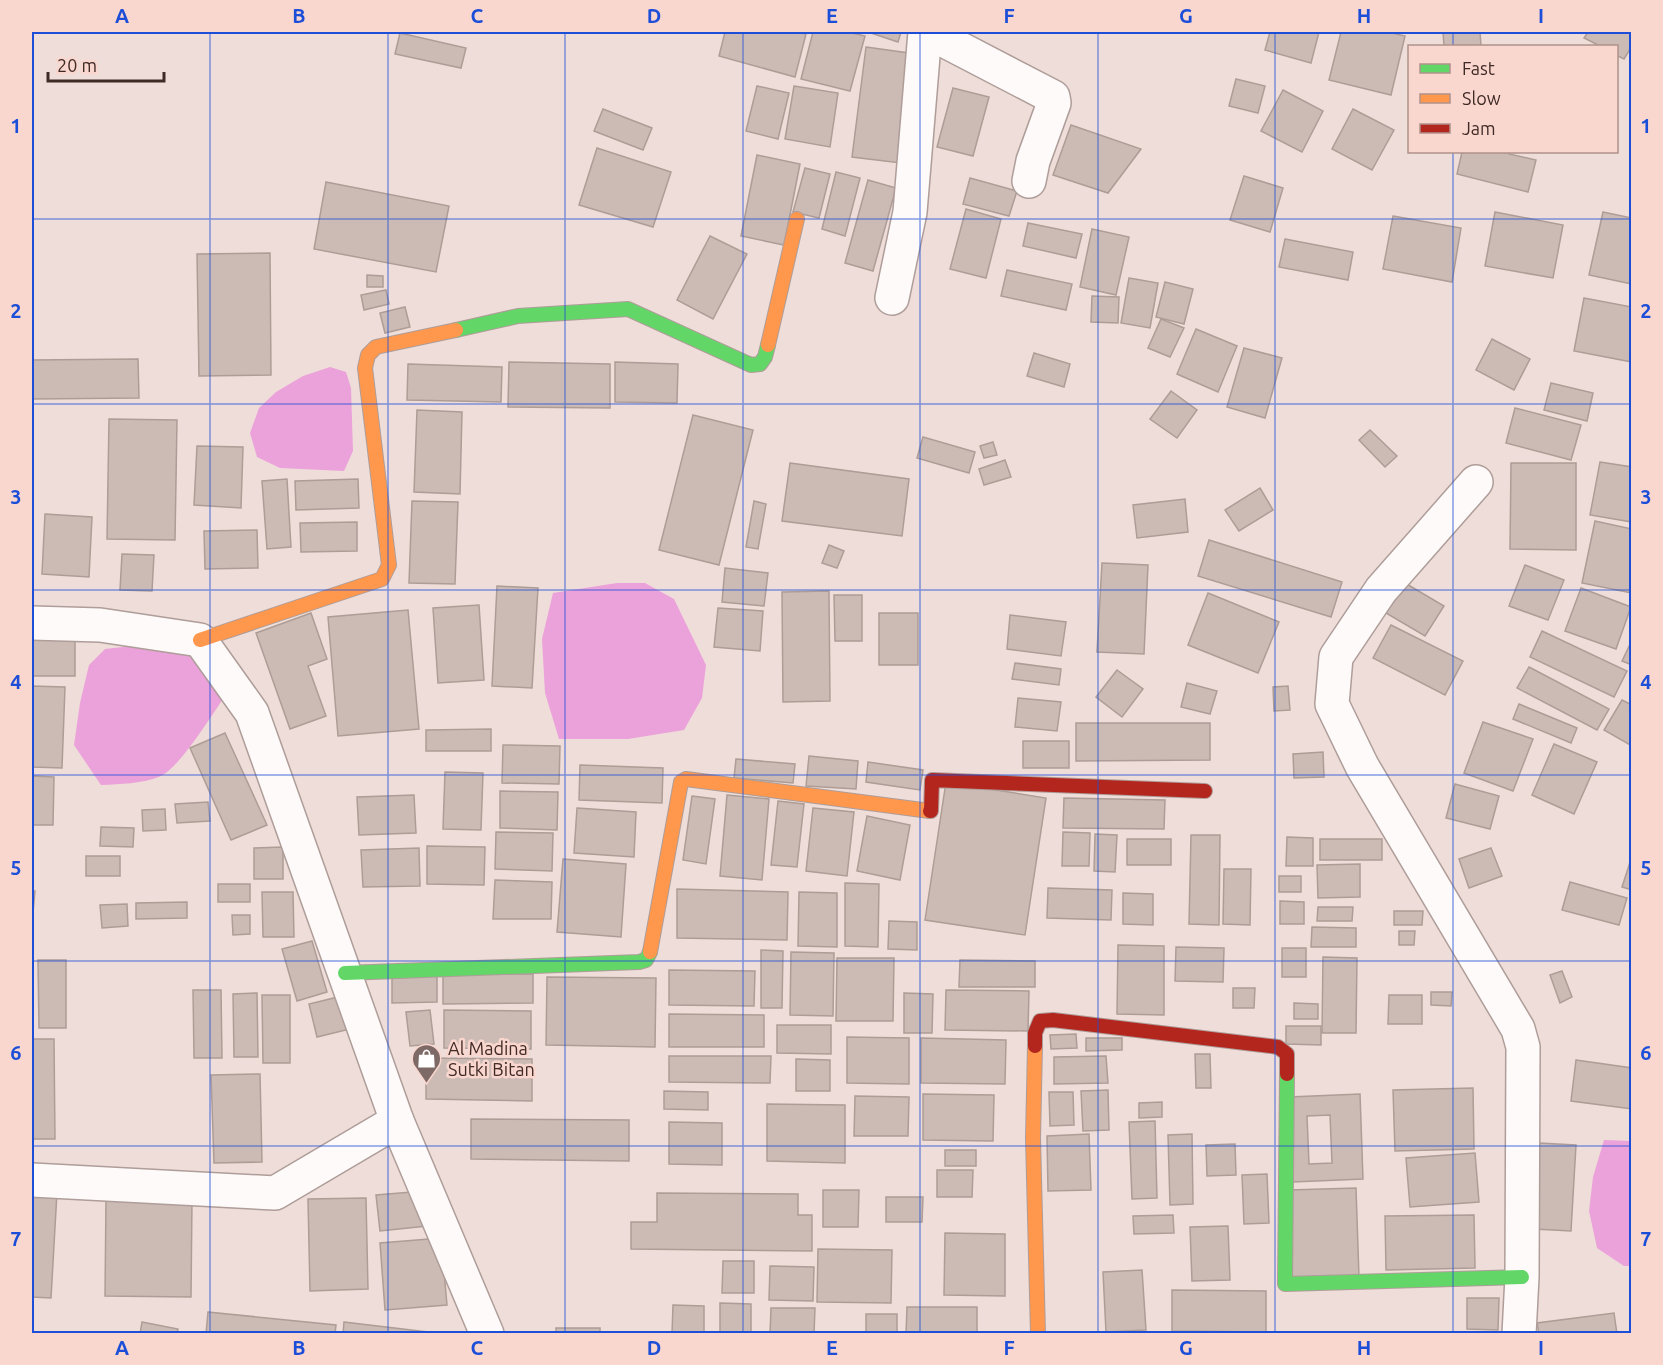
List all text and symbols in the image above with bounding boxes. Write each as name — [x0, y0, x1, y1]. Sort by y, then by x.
text: A — [115, 4, 129, 27]
text: B — [292, 4, 306, 27]
text: C — [471, 4, 484, 27]
text: D — [647, 4, 661, 27]
text: E — [826, 4, 838, 27]
text: F — [1003, 4, 1015, 27]
text: G — [1179, 4, 1193, 27]
text: H — [1357, 4, 1371, 27]
text: I — [1538, 4, 1544, 27]
scale bar — [48, 45, 164, 83]
legend — [1408, 45, 1618, 153]
text: 20 m — [57, 55, 97, 75]
text: Fast — [1462, 58, 1495, 78]
text: Slow — [1462, 88, 1501, 108]
text: 1 — [10, 114, 22, 137]
text: 1 — [1640, 114, 1652, 137]
text: Jam — [1462, 118, 1496, 138]
text: 2 — [10, 299, 22, 322]
text: 2 — [1640, 299, 1652, 322]
text: 3 — [10, 485, 22, 508]
text: 3 — [1640, 485, 1652, 508]
text: 4 — [10, 670, 22, 693]
text: 4 — [1640, 670, 1652, 693]
text: 5 — [10, 856, 22, 879]
text: 5 — [1640, 856, 1652, 879]
place label: Al Madina Sutki Bitan — [448, 1038, 535, 1079]
text: 6 — [10, 1041, 22, 1064]
text: 6 — [1640, 1041, 1652, 1064]
shop icon: Al Madina Sutki Bitan — [411, 1042, 443, 1084]
text: 7 — [10, 1227, 22, 1250]
text: 7 — [1640, 1227, 1652, 1250]
text: A — [115, 1336, 129, 1359]
text: B — [292, 1336, 306, 1359]
text: C — [471, 1336, 484, 1359]
text: D — [647, 1336, 661, 1359]
text: E — [826, 1336, 838, 1359]
text: F — [1003, 1336, 1015, 1359]
text: G — [1179, 1336, 1193, 1359]
text: H — [1357, 1336, 1371, 1359]
text: I — [1538, 1336, 1544, 1359]

